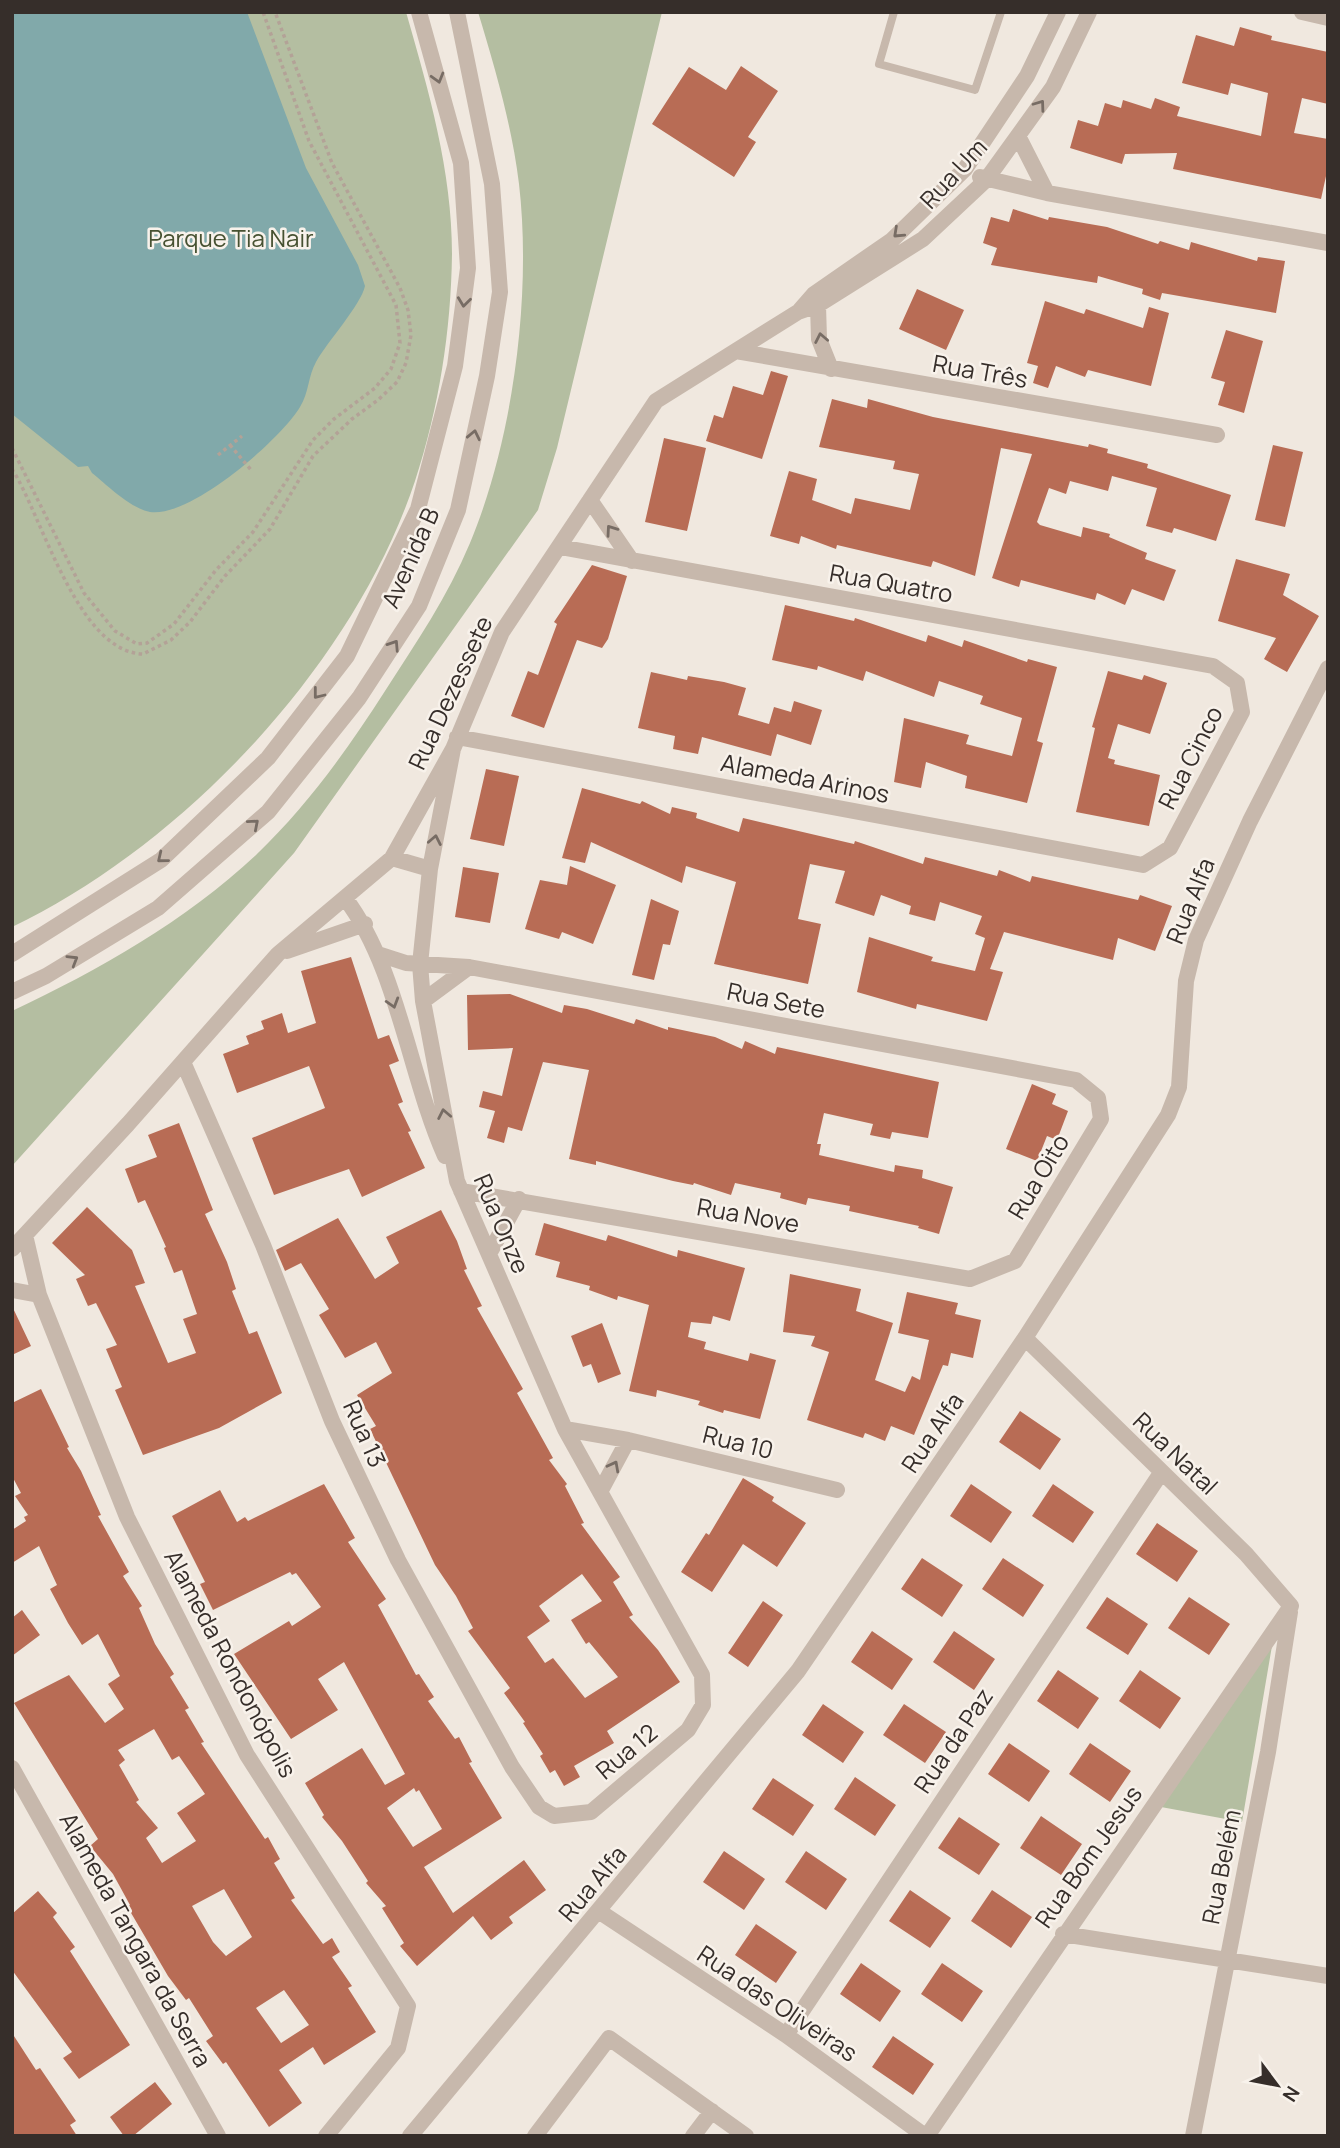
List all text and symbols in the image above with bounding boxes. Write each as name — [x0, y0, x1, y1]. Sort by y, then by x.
one-way arrow — [429, 72, 444, 84]
one-way arrow — [1032, 100, 1044, 113]
street label: Rua Um — [912, 131, 994, 215]
park label: Parque Tia Nair — [148, 221, 314, 254]
one-way arrow — [893, 225, 906, 237]
one-way arrow — [456, 296, 471, 308]
one-way arrow — [814, 332, 829, 344]
street label: Rua Três — [930, 346, 1030, 395]
one-way arrow — [466, 429, 481, 441]
street label: Avenida B — [373, 502, 446, 613]
one-way arrow — [607, 525, 619, 538]
street label: Rua Quatro — [827, 555, 956, 610]
street label: Rua Dezessete — [400, 610, 500, 774]
one-way arrow — [385, 640, 398, 653]
one-way arrow — [313, 686, 326, 698]
street label: Rua Cinco — [1150, 700, 1230, 815]
street label: Alameda Arinos — [718, 745, 892, 810]
one-way arrow — [246, 820, 259, 832]
one-way arrow — [427, 834, 442, 846]
one-way arrow — [157, 850, 169, 863]
street label: Rua Alfa — [1157, 853, 1222, 948]
one-way arrow — [65, 955, 78, 968]
street label: Rua Sete — [724, 974, 828, 1025]
one-way arrow — [385, 997, 399, 1009]
one-way arrow — [437, 1108, 452, 1120]
street label: Rua Oito — [999, 1128, 1076, 1225]
street label: Rua Onze — [467, 1169, 538, 1278]
street label: Rua Nove — [694, 1189, 802, 1240]
street label: Rua Alfa — [893, 1386, 971, 1479]
street label: Rua 13 — [336, 1395, 395, 1472]
street label: Rua Natal — [1127, 1404, 1226, 1502]
street label: Rua 10 — [700, 1417, 777, 1466]
one-way arrow — [606, 1461, 619, 1473]
street label: Alameda Rondonópolis — [157, 1544, 305, 1783]
street label: Rua da Paz — [906, 1681, 1000, 1799]
street label: Rua 12 — [588, 1716, 664, 1786]
street label: Rua Bom Jesus — [1027, 1779, 1149, 1934]
street label: Alameda Tangara da Serra — [53, 1806, 220, 2072]
street label: Rua Belém — [1193, 1807, 1248, 1927]
street label: Rua Alfa — [550, 1838, 633, 1928]
street label: Rua das Oliveiras — [691, 1937, 864, 2069]
north arrow — [1242, 2050, 1312, 2120]
text: N — [1277, 2081, 1306, 2107]

